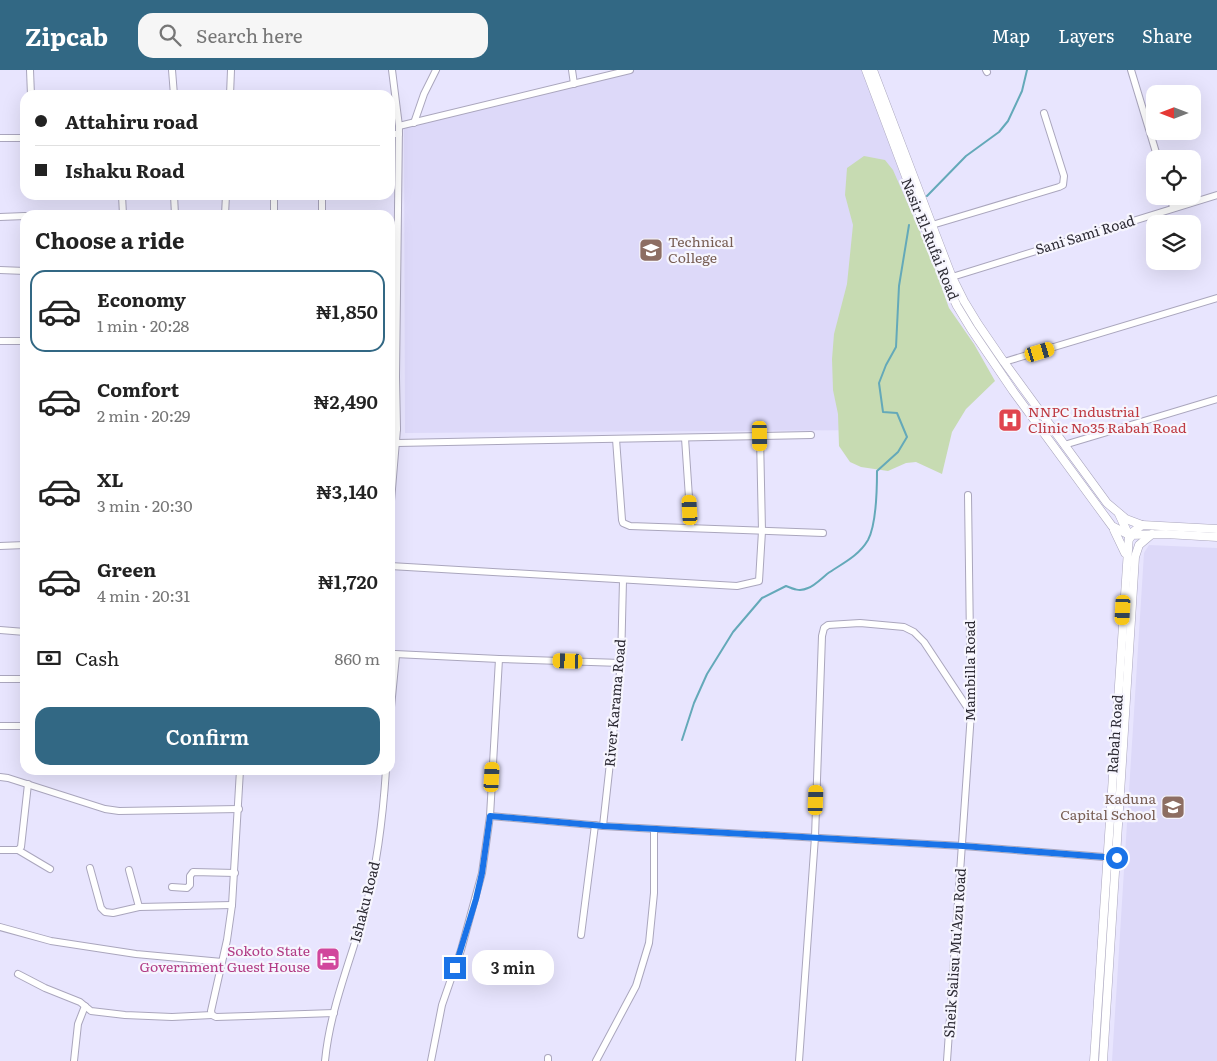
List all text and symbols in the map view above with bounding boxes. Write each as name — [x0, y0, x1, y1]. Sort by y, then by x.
search box — [138, 13, 488, 58]
text: Zipcab — [25, 18, 108, 53]
icon: search — [156, 21, 184, 49]
text: Search here — [196, 21, 303, 49]
text: Map — [992, 22, 1030, 49]
text: Layers — [1058, 22, 1114, 49]
text: Share — [1142, 22, 1192, 49]
north arrow — [1146, 85, 1201, 140]
map controls — [1146, 85, 1201, 270]
text: Attahiru road — [65, 107, 198, 135]
button: locate — [1146, 150, 1201, 205]
text: Ishaku Road — [65, 156, 185, 184]
street label: Nasir El-Rufai Road — [897, 175, 965, 303]
street label: Sani Sami Road — [1033, 209, 1137, 259]
button: layers — [1146, 215, 1201, 270]
text: Choose a ride — [35, 223, 184, 256]
place label: Technical College — [668, 231, 734, 267]
school or university icon: Technical College — [638, 237, 664, 263]
text: Economy — [97, 285, 186, 313]
icon: car — [37, 289, 82, 334]
text: ₦1,850 — [316, 297, 378, 325]
text: 1 min · 20:28 — [97, 313, 189, 337]
car — [1023, 340, 1056, 364]
text: Comfort — [97, 375, 179, 403]
icon: car — [37, 379, 82, 424]
text: ₦2,490 — [314, 387, 378, 415]
place label: NNPC Industrial Clinic No35 Rabah Road — [1028, 401, 1187, 437]
text: 2 min · 20:29 — [97, 403, 191, 427]
hospital icon: NNPC Industrial Clinic No35 Rabah Road — [997, 407, 1023, 433]
car — [752, 421, 767, 451]
text: XL — [97, 465, 124, 493]
icon: car — [37, 469, 82, 514]
text: ₦3,140 — [316, 477, 378, 505]
text: 3 min · 20:30 — [97, 493, 193, 517]
car — [681, 495, 698, 525]
text: Green — [97, 555, 156, 583]
icon: car — [37, 559, 82, 604]
text: ₦1,720 — [318, 567, 378, 595]
text: 4 min · 20:31 — [97, 583, 190, 607]
car — [1114, 595, 1131, 625]
street label: Mambilla Road — [959, 620, 979, 722]
street label: River Karama Road — [598, 638, 630, 768]
icon: cash — [35, 644, 63, 672]
text: Cash — [75, 644, 119, 672]
text: 860 m — [335, 646, 380, 670]
car — [552, 653, 583, 669]
street label: Rabah Road — [1101, 693, 1127, 774]
button: Confirm — [35, 707, 380, 765]
car — [483, 762, 500, 792]
car — [807, 785, 824, 815]
place label: Kaduna Capital School — [1060, 788, 1156, 824]
school or university icon: Kaduna Capital School — [1160, 794, 1186, 820]
route start — [1106, 847, 1128, 869]
street label: Ishaku Road — [344, 859, 384, 944]
street label: Sheik Salisu Mu'Azu Road — [938, 867, 970, 1039]
place label: Sokoto State Government Guest House — [139, 940, 310, 976]
hotel icon: Sokoto State Government Guest House — [315, 946, 341, 972]
callout: 3 min — [472, 950, 555, 986]
text: 3 min — [491, 955, 535, 979]
route end — [444, 957, 466, 979]

